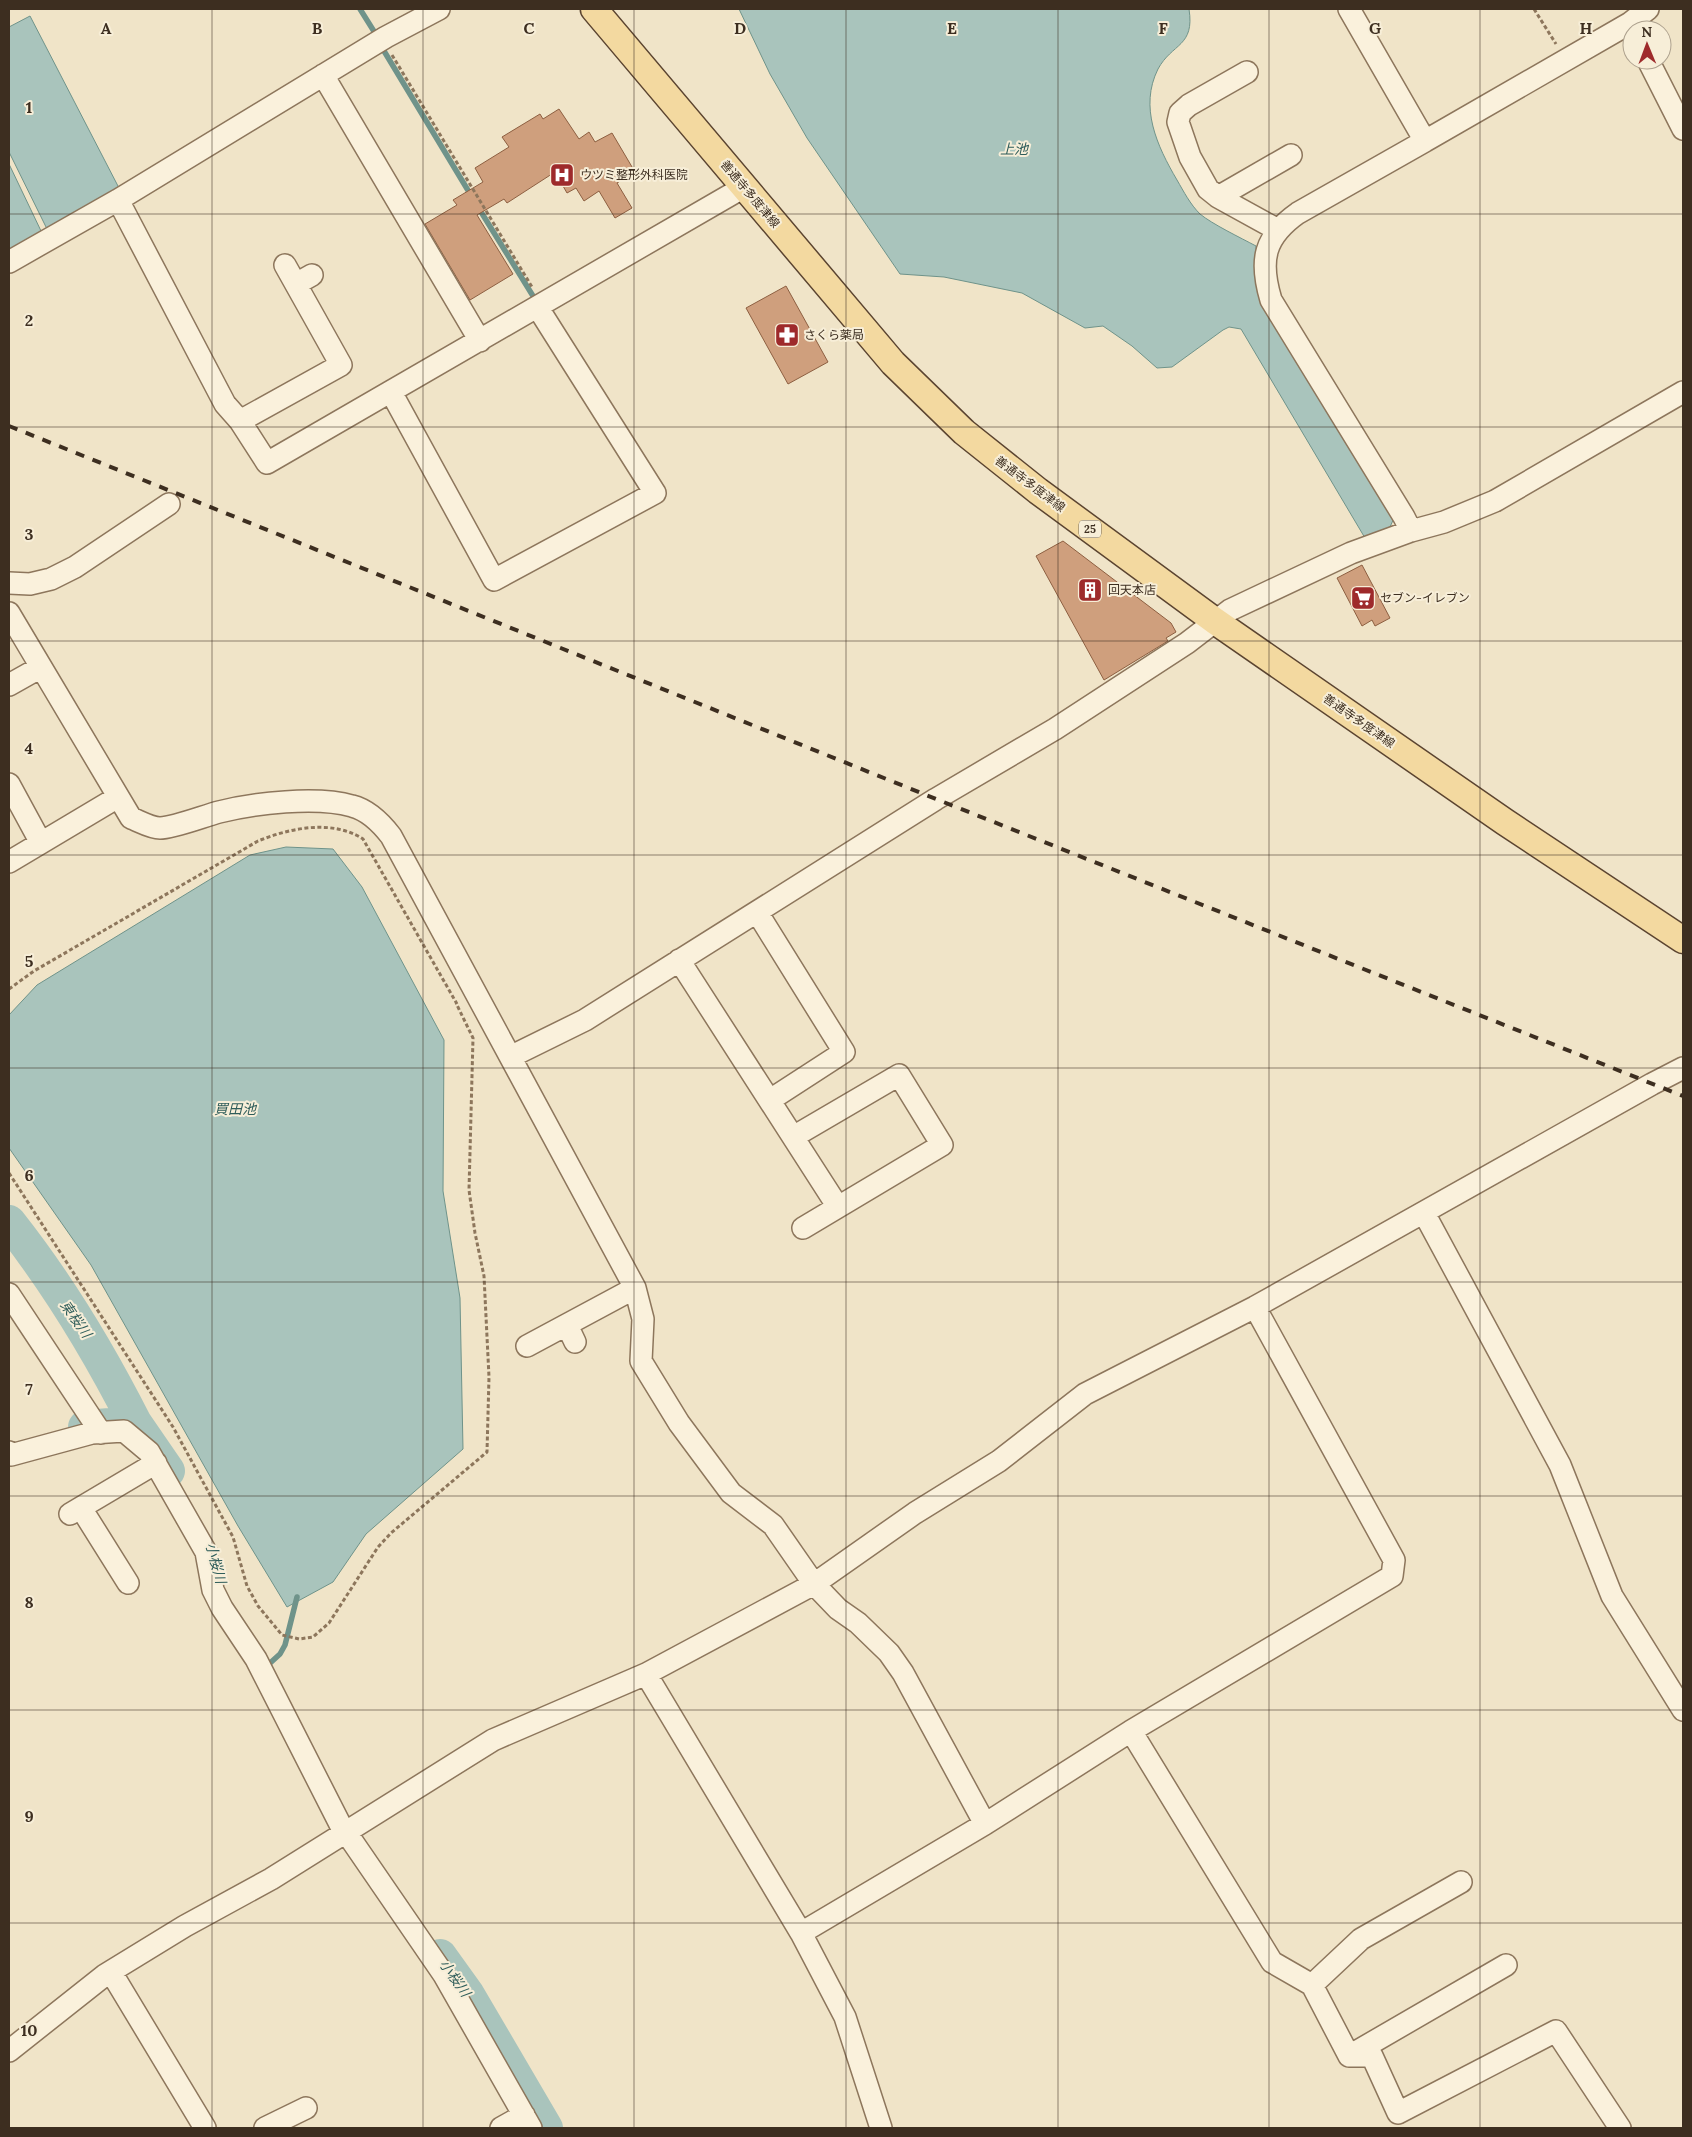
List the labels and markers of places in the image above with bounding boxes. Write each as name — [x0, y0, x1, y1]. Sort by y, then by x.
hospital icon: ウツミ整形外科医院 — [549, 162, 575, 188]
place label: ウツミ整形外科医院 — [580, 167, 688, 182]
pharmacy icon: さくら薬局 — [774, 322, 800, 348]
place label: さくら薬局 — [804, 327, 864, 342]
building icon: 回天本店 — [1077, 577, 1103, 603]
place label: 回天本店 — [1108, 582, 1156, 597]
supermarket icon: セブン-イレブン — [1350, 585, 1376, 611]
place label: セブン-イレブン — [1380, 590, 1470, 605]

